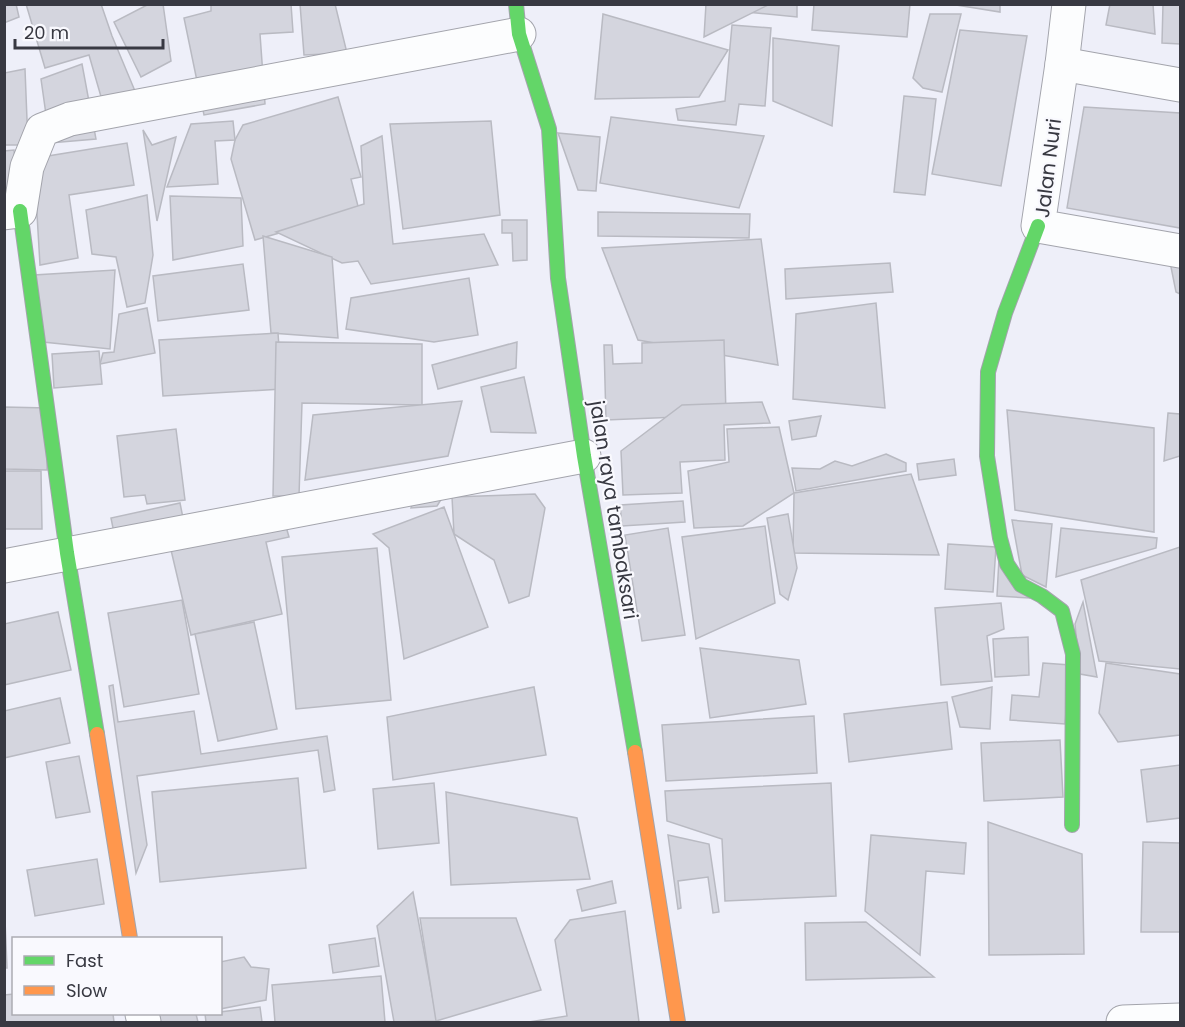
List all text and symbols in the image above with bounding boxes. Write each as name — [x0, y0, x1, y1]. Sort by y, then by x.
scale bar — [15, 12, 164, 50]
text: 20 m — [24, 20, 69, 45]
street label: Jalan Nuri — [1028, 117, 1068, 219]
street label: jalan raya tambaksari — [583, 398, 645, 621]
legend — [12, 937, 222, 1015]
text: Fast — [66, 948, 103, 973]
text: Slow — [66, 978, 108, 1003]

